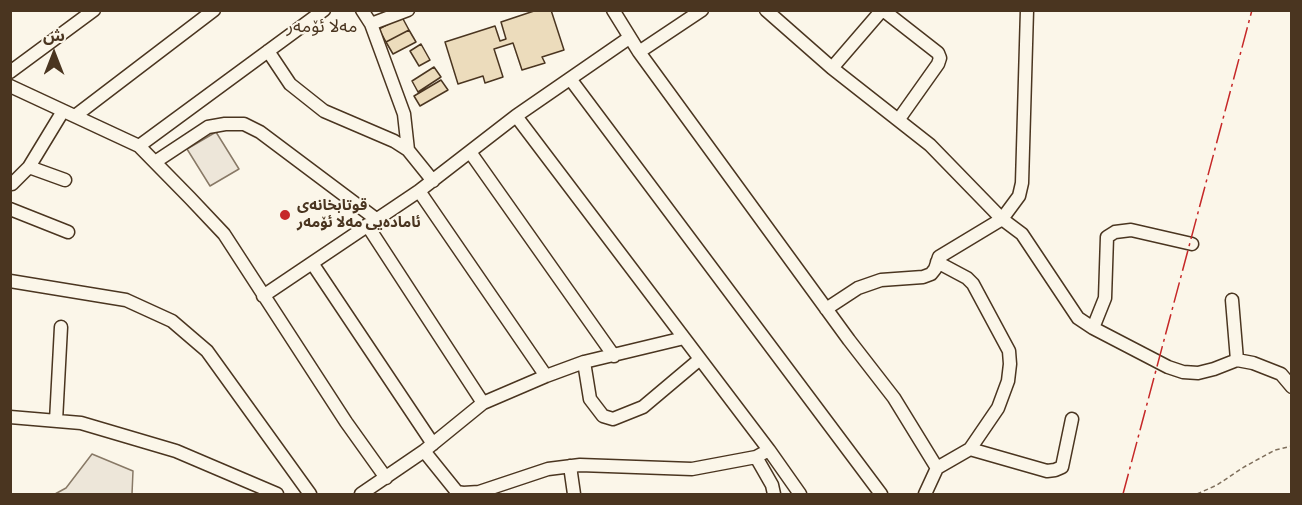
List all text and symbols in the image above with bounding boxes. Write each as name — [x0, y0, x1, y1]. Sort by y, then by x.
district label: مەلا ئۆمەر — [286, 16, 358, 38]
north arrow — [24, 24, 84, 84]
text: ش — [43, 26, 65, 45]
place label: قوتابخانەی ئامادەیی مەلا ئۆمەر — [297, 197, 421, 232]
marker: قوتابخانەی ئامادەیی مەلا ئۆمەر — [278, 208, 292, 222]

